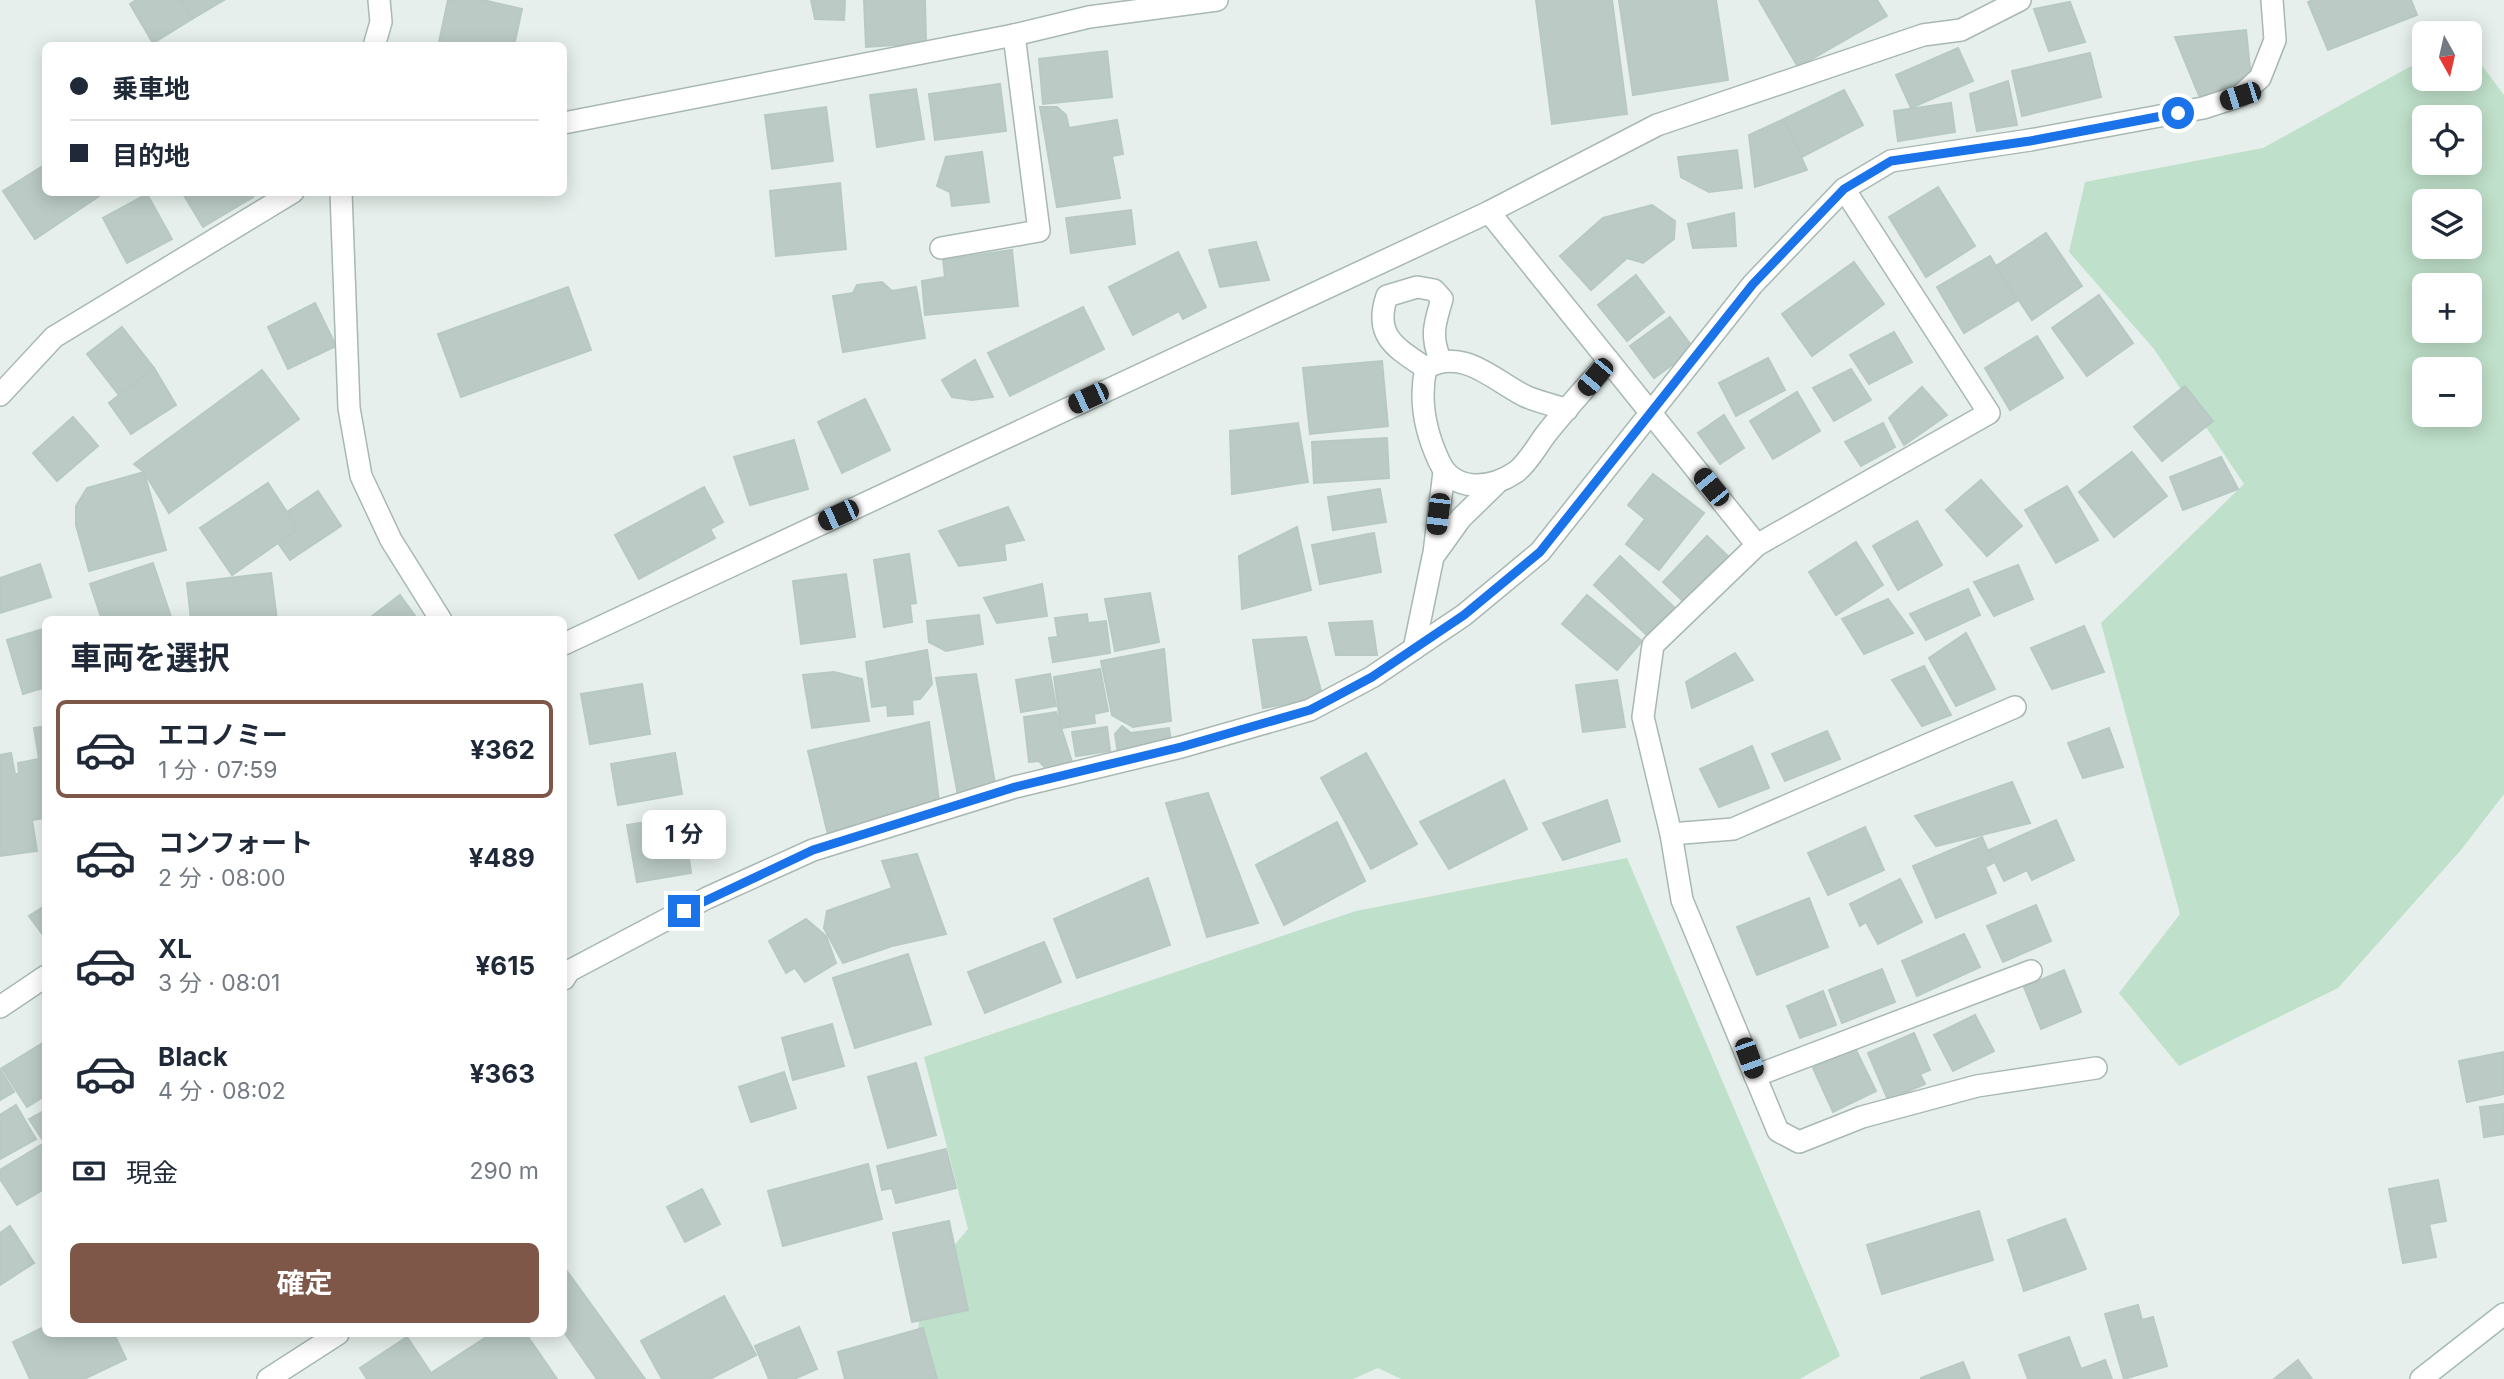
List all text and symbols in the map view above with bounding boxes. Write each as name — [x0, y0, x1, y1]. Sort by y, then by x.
north arrow — [2412, 21, 2482, 91]
map controls — [2412, 21, 2482, 427]
text: 乗車地 — [112, 73, 190, 104]
car — [2217, 80, 2264, 112]
route start — [2162, 97, 2194, 129]
button: locate — [2412, 105, 2482, 175]
text: 目的地 — [112, 140, 190, 171]
button: layers — [2412, 189, 2482, 259]
button: + — [2412, 273, 2482, 343]
car — [1574, 354, 1617, 400]
button: − — [2412, 357, 2482, 427]
car — [1065, 380, 1112, 416]
car — [1690, 464, 1733, 510]
car — [1426, 492, 1451, 536]
car — [815, 497, 862, 533]
text: 車両を選択 — [70, 638, 230, 677]
icon: car — [74, 718, 137, 781]
text: エコノミー — [158, 719, 288, 750]
text: ¥362 — [470, 734, 535, 765]
text: 1 分 · 07:59 — [158, 756, 278, 784]
callout: 1 分 — [642, 810, 726, 858]
text: 1 分 — [665, 820, 703, 848]
icon: car — [74, 826, 137, 889]
text: コンフォート — [158, 827, 313, 858]
text: ¥489 — [469, 842, 535, 873]
text: 2 分 · 08:00 — [158, 864, 285, 892]
route end — [668, 895, 700, 927]
text: XL — [158, 933, 192, 964]
icon: car — [74, 934, 137, 997]
text: ¥615 — [475, 950, 535, 981]
text: 3 分 · 08:01 — [158, 969, 280, 997]
car — [1732, 1035, 1767, 1081]
text: Black — [158, 1041, 228, 1072]
icon: car — [74, 1042, 137, 1105]
text: ¥363 — [470, 1058, 535, 1089]
text: 4 分 · 08:02 — [158, 1077, 286, 1105]
icon: cash — [70, 1152, 108, 1190]
text: 現金 — [126, 1157, 178, 1188]
text: 290 m — [470, 1157, 539, 1185]
button: 確定 — [70, 1243, 539, 1323]

